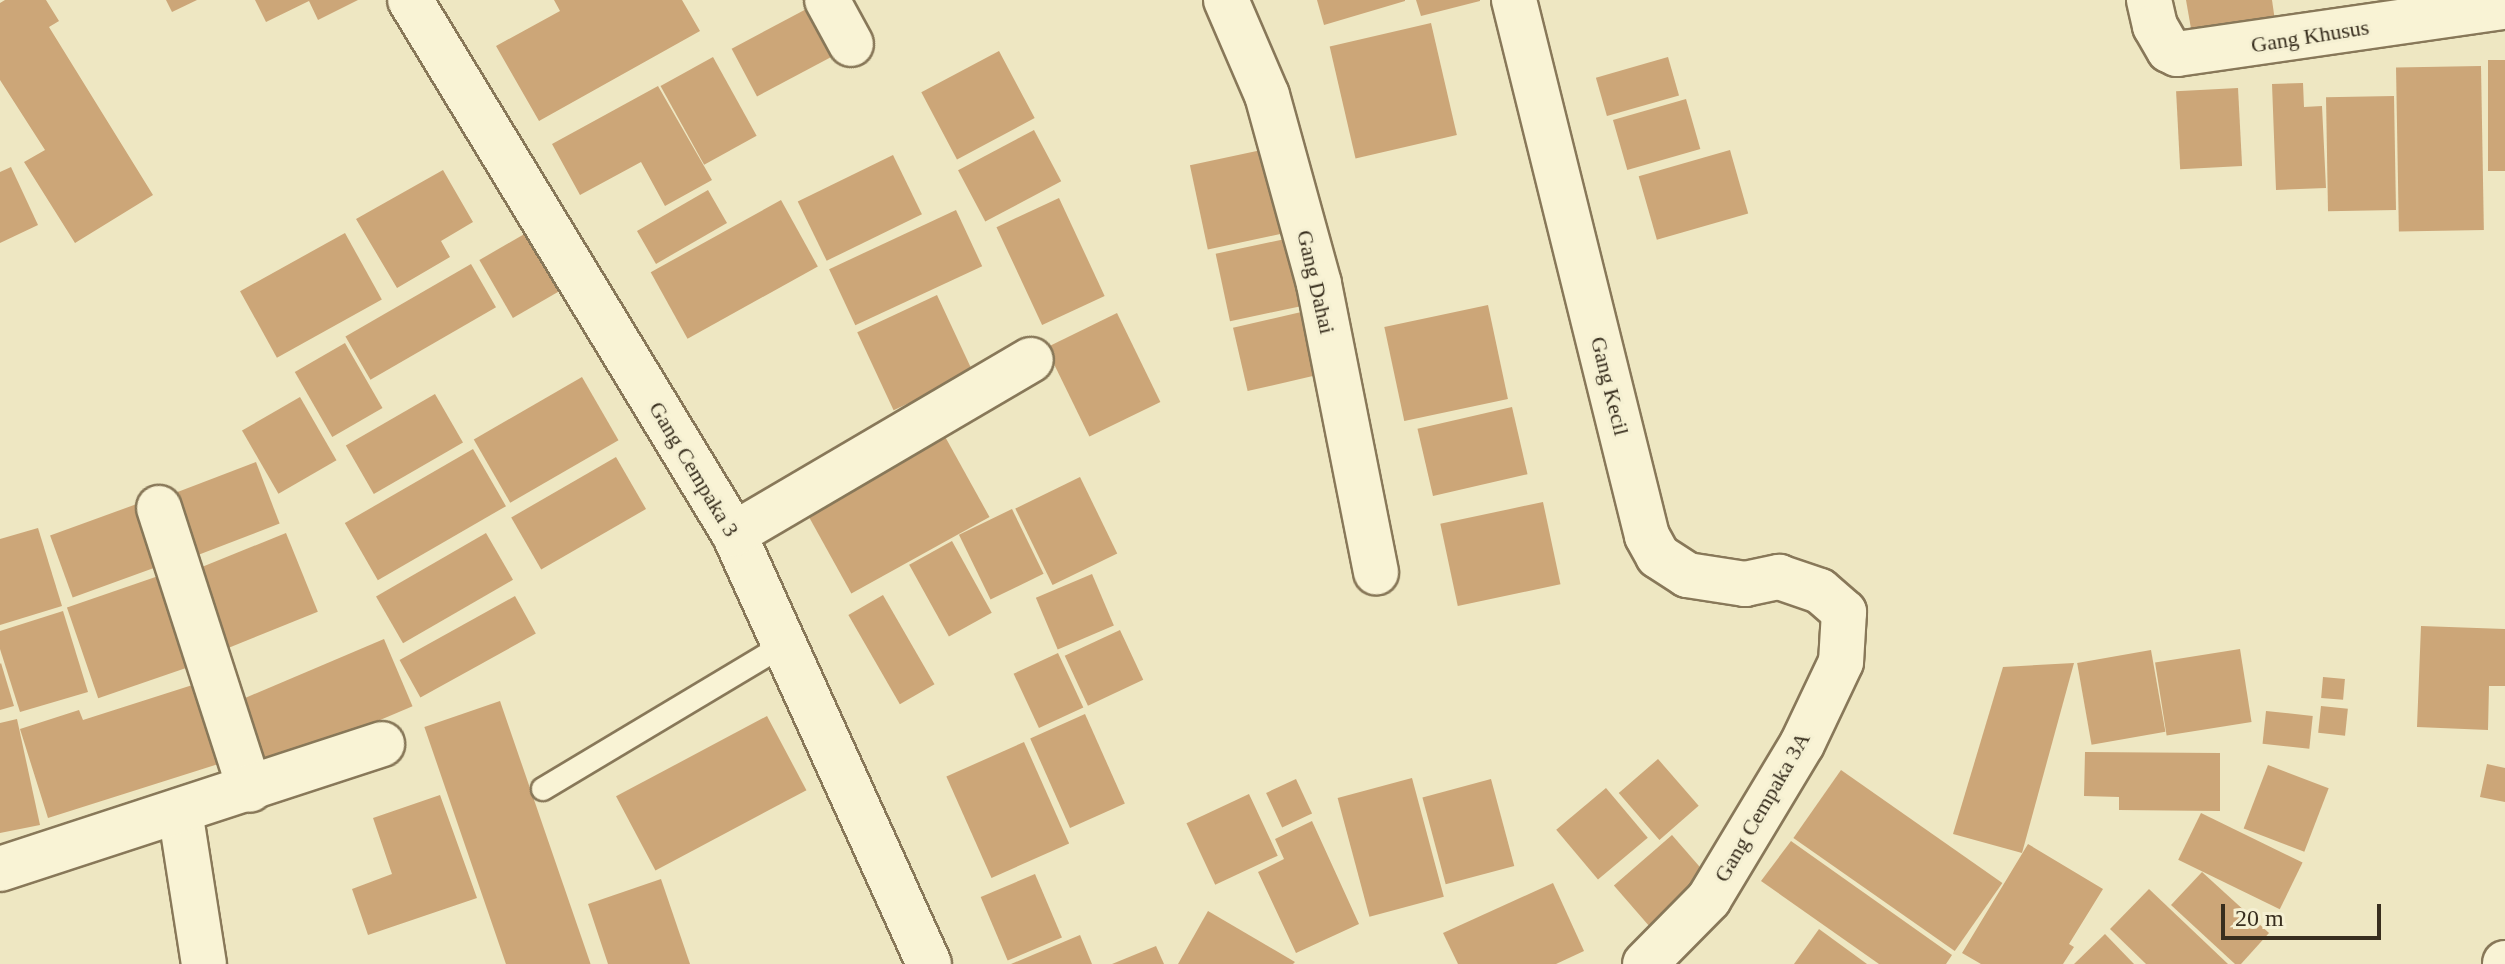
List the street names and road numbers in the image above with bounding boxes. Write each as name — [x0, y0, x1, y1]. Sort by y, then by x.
street label: Gang Khusus — [2249, 14, 2371, 58]
street label: Gang Dahai — [1291, 228, 1341, 336]
street label: Gang Kecil — [1585, 334, 1635, 438]
street label: Gang Cempaka 3 — [643, 397, 745, 541]
street label: Gang Cempaka 3A — [1708, 727, 1816, 887]

